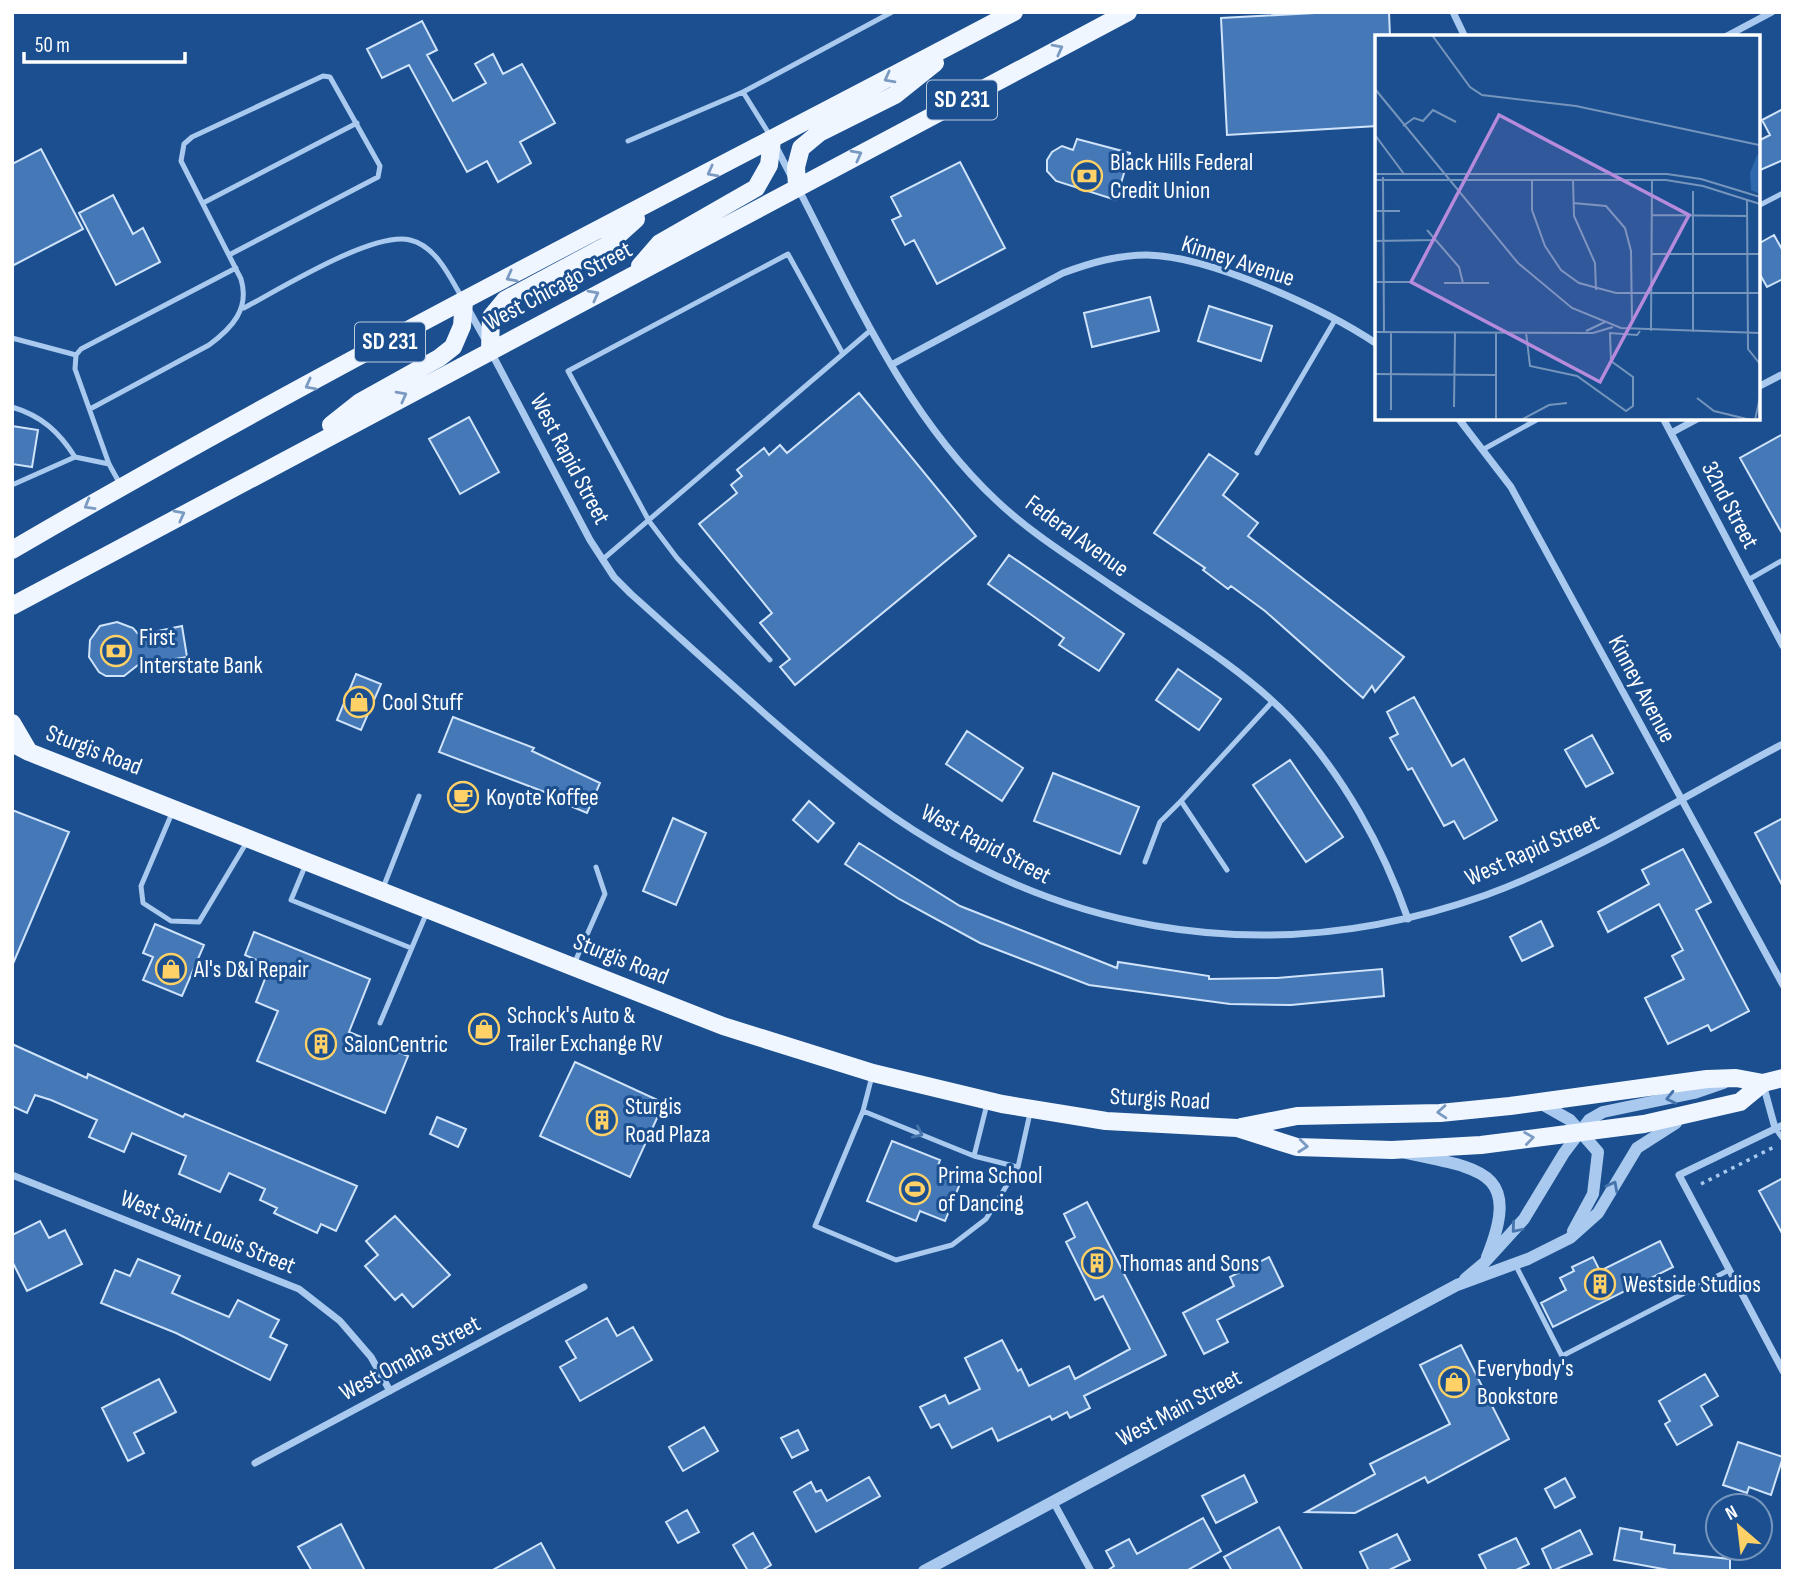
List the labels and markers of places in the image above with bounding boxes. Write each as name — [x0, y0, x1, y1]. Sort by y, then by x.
place label: Black Hills Federal Credit Union — [1110, 148, 1253, 205]
bank icon: Black Hills Federal Credit Union — [1070, 159, 1104, 193]
place label: First Interstate Bank — [139, 623, 263, 680]
bank icon: First Interstate Bank — [99, 634, 133, 668]
shop icon: Cool Stuff — [342, 685, 376, 719]
place label: Cool Stuff — [382, 688, 463, 717]
cafe icon: Koyote Koffee — [446, 780, 480, 814]
place label: Koyote Koffee — [486, 783, 599, 812]
shop icon: Al's D&I Repair — [154, 952, 188, 986]
place label: Al's D&I Repair — [193, 955, 309, 984]
place label: Schock's Auto & Trailer Exchange RV — [507, 1001, 663, 1058]
shop icon: Schock's Auto & Trailer Exchange RV — [467, 1012, 501, 1046]
building icon: SalonCentric — [304, 1027, 338, 1061]
place label: SalonCentric — [344, 1030, 448, 1059]
place label: Sturgis Road Plaza — [625, 1092, 711, 1149]
building icon: Sturgis Road Plaza — [585, 1103, 619, 1137]
place label: Prima School of Dancing — [938, 1161, 1042, 1218]
sports icon: Prima School of Dancing — [898, 1172, 932, 1206]
building icon: Thomas and Sons — [1080, 1246, 1114, 1280]
place label: Thomas and Sons — [1120, 1249, 1259, 1278]
building icon: Westside Studios — [1583, 1267, 1617, 1301]
place label: Westside Studios — [1623, 1270, 1761, 1299]
place label: Everybody's Bookstore — [1477, 1354, 1574, 1411]
shop icon: Everybody's Bookstore — [1437, 1365, 1471, 1399]

